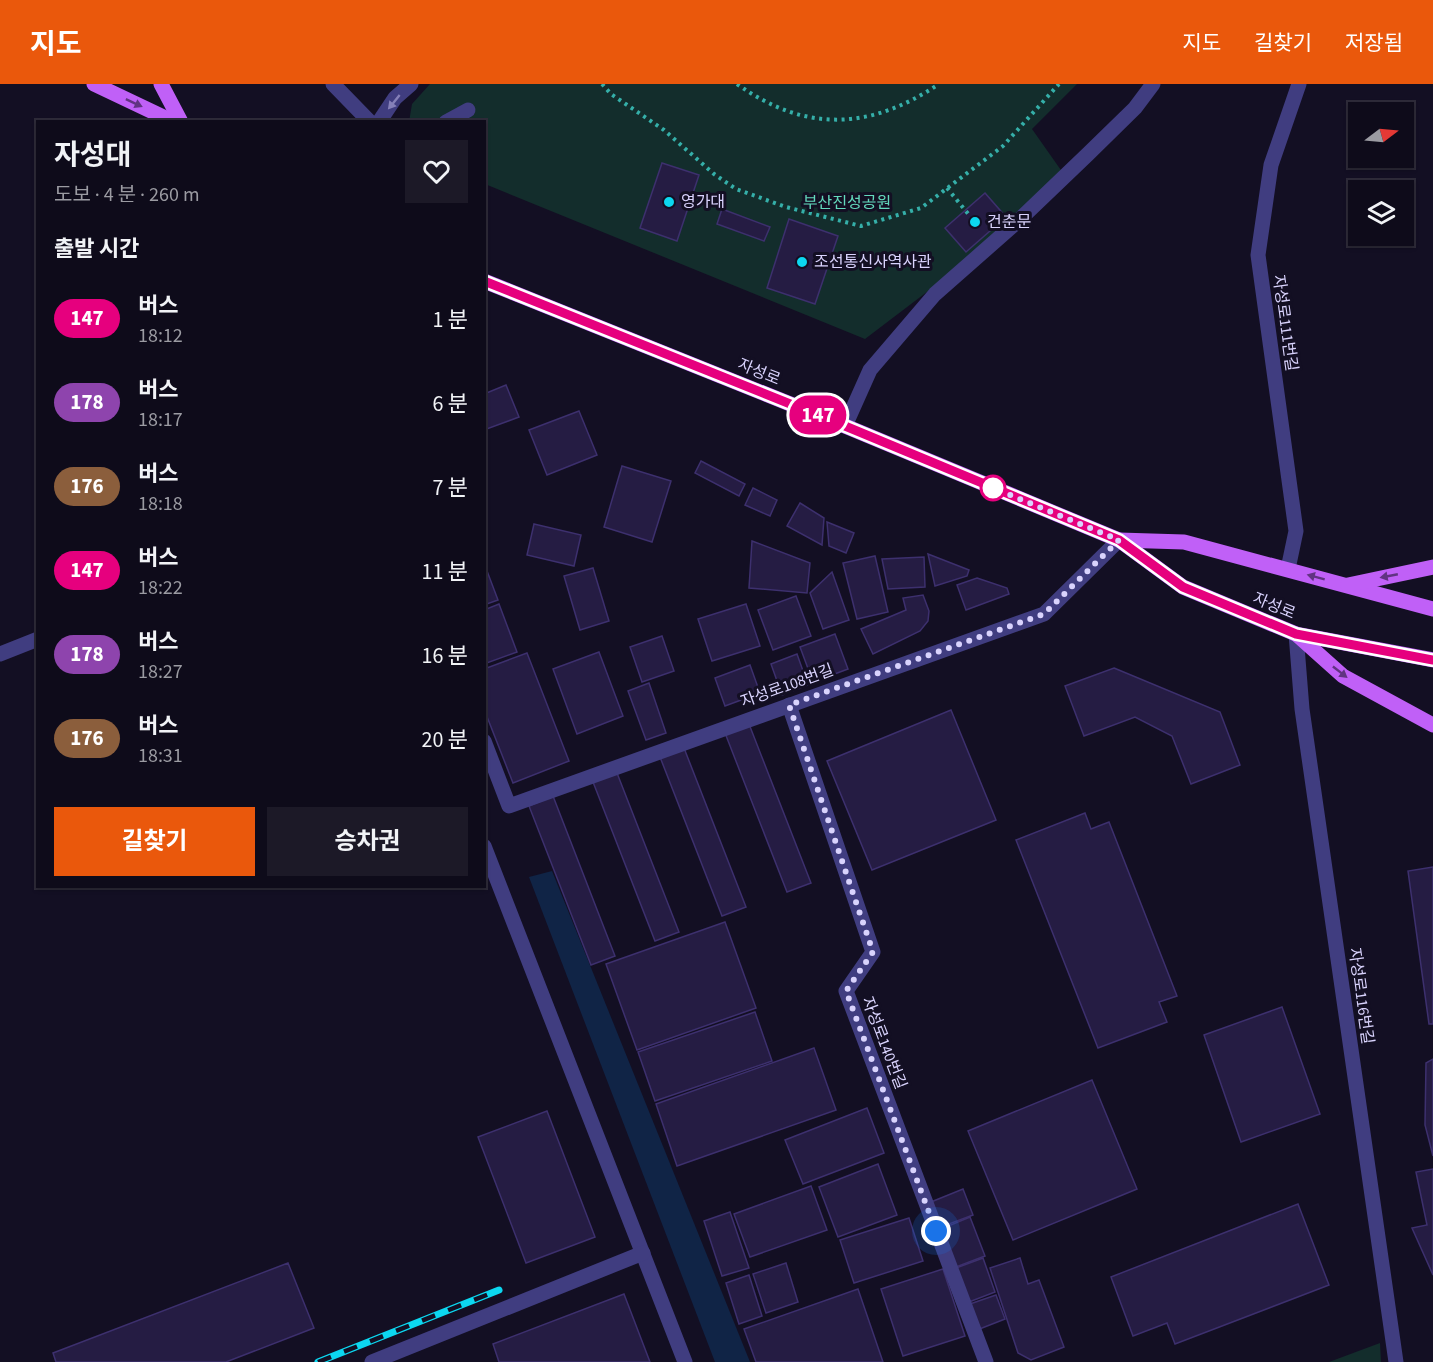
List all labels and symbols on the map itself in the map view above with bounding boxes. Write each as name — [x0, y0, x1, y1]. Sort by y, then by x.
one-way arrow — [387, 94, 400, 110]
one-way arrow — [125, 98, 142, 107]
north arrow — [1348, 102, 1414, 168]
place label: 영가대 — [681, 191, 725, 213]
park label: 부산진성공원 — [803, 192, 891, 214]
marker: 영가대 — [662, 195, 676, 209]
place label: 건춘문 — [987, 211, 1031, 233]
marker: 건춘문 — [968, 215, 982, 229]
place label: 조선통신사역사관 — [814, 251, 932, 273]
marker: 조선통신사역사관 — [795, 255, 809, 269]
street label: 자성로111번길 — [1267, 273, 1303, 373]
street label: 자성로 — [734, 354, 784, 391]
line badge: 147 — [784, 396, 852, 434]
unlabelled marker — [980, 475, 1006, 501]
one-way arrow — [1307, 572, 1325, 581]
one-way arrow — [1380, 572, 1399, 581]
street label: 자성로 — [1249, 588, 1299, 625]
street label: 자성로108번길 — [737, 659, 837, 713]
one-way arrow — [1332, 666, 1348, 679]
street label: 자성로116번길 — [1343, 946, 1379, 1046]
street label: 자성로140번길 — [856, 994, 912, 1092]
your location — [921, 1216, 951, 1246]

